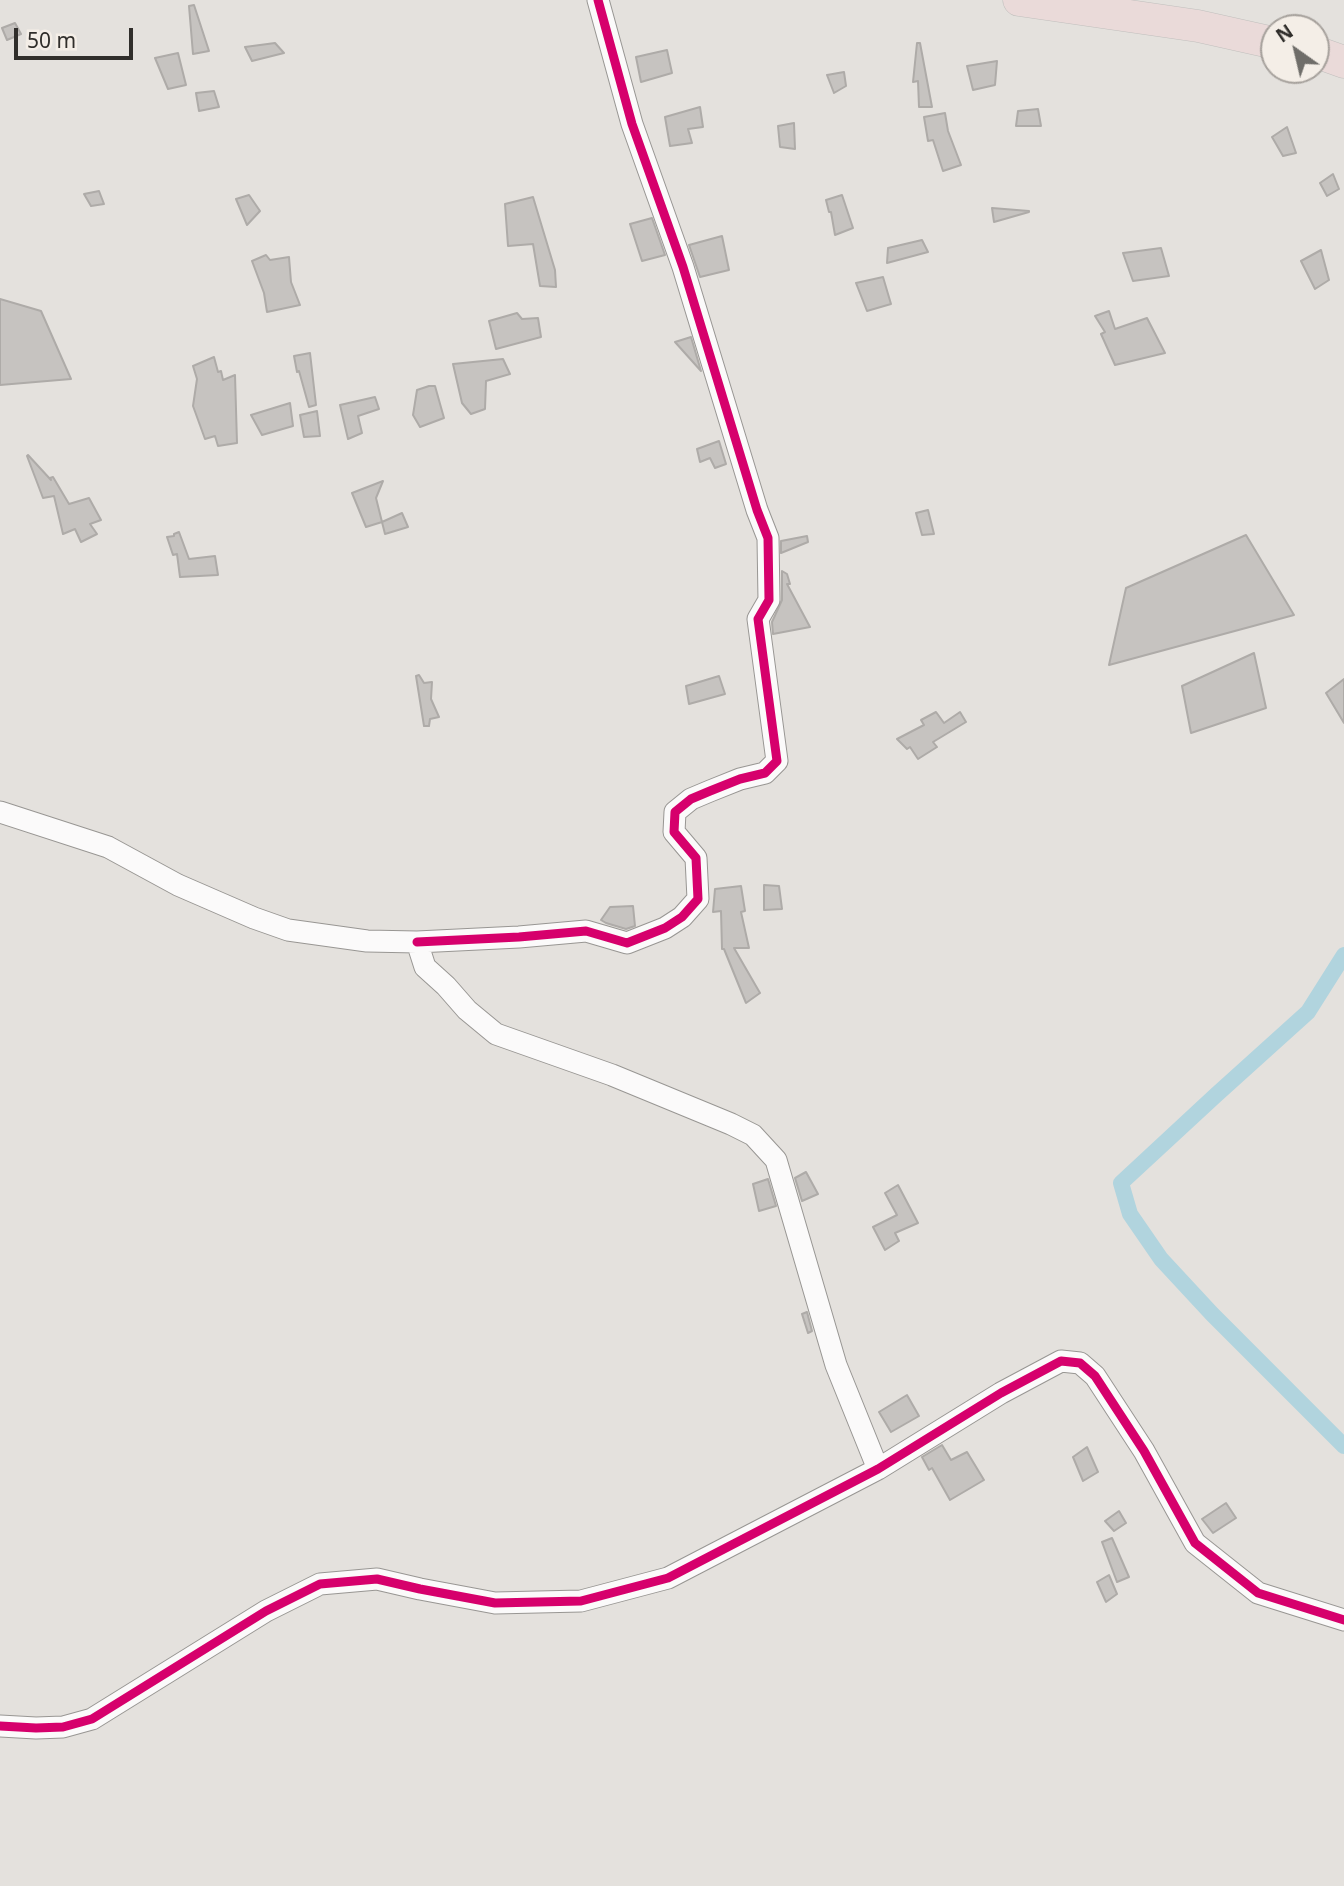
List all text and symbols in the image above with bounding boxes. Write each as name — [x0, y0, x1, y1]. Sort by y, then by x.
scale bar — [18, 14, 136, 58]
north arrow — [1260, 14, 1330, 84]
text: N — [1271, 18, 1298, 48]
text: 50 m — [27, 26, 76, 54]

